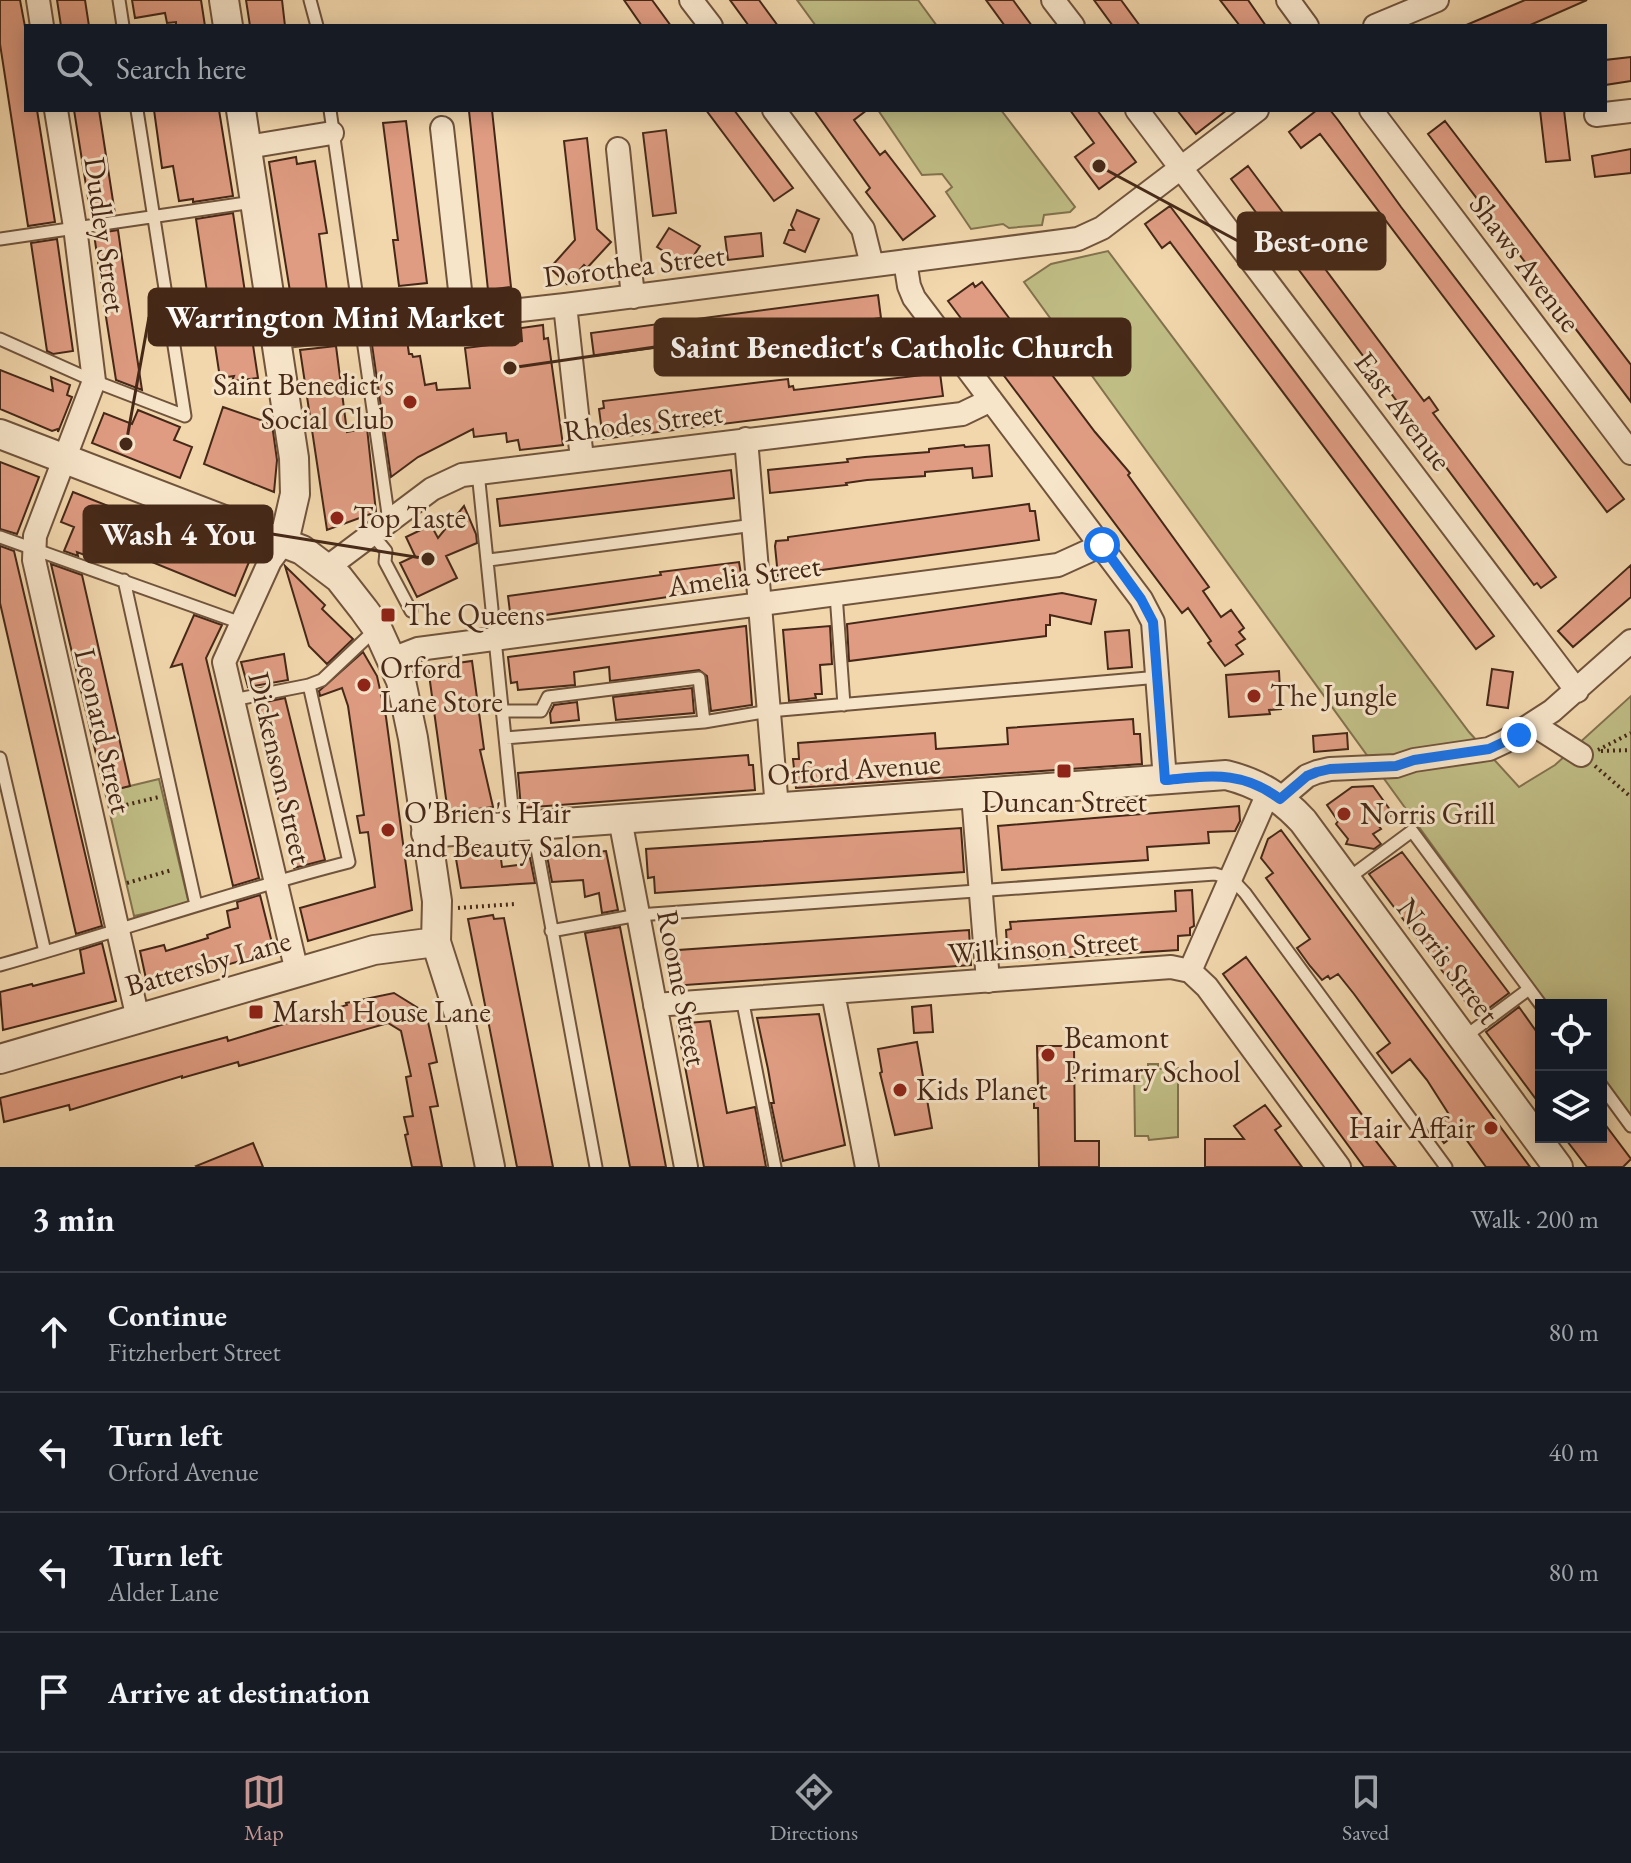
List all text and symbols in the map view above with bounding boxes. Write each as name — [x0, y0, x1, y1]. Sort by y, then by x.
search box — [24, 24, 1607, 112]
icon: search — [52, 46, 96, 90]
text: Search here — [116, 49, 246, 88]
street label: Dudley Street — [75, 154, 136, 316]
street label: Shaws Avenue — [1461, 186, 1590, 340]
callout: Best-one — [1238, 213, 1385, 269]
text: Best-one — [1254, 220, 1368, 262]
street label: Dorothea Street — [541, 235, 728, 296]
callout: Warrington Mini Market — [149, 289, 520, 345]
text: Warrington Mini Market — [165, 296, 505, 338]
callout: Saint Benedict's Catholic Church — [655, 319, 1130, 375]
text: Saint Benedict's Catholic Church — [670, 326, 1114, 368]
street label: East Avenue — [1346, 343, 1461, 478]
place label: Saint Benedict's Social Club — [213, 365, 394, 438]
street label: Rhodes Street — [561, 392, 725, 451]
marker: Saint Benedict's Social Club — [401, 393, 419, 411]
place label: Top Taste — [353, 498, 466, 537]
callout: Wash 4 You — [84, 506, 272, 562]
marker: Top Taste — [328, 509, 346, 527]
text: Wash 4 You — [100, 513, 256, 555]
route start — [1084, 527, 1120, 563]
street label: Amelia Street — [664, 545, 824, 606]
place label: The Queens — [404, 595, 545, 634]
marker: The Queens — [379, 606, 397, 624]
street label: Leonard Street — [66, 644, 142, 818]
place label: Orford Lane Store — [380, 648, 503, 721]
street label: Dickenson Street — [239, 668, 322, 868]
marker: Orford Lane Store — [355, 676, 373, 694]
place label: The Jungle — [1270, 676, 1397, 715]
marker: The Jungle — [1245, 687, 1263, 705]
route end — [1501, 717, 1537, 753]
street label: Orford Avenue — [766, 743, 942, 794]
marker: Duncan Street — [1055, 762, 1073, 780]
place label: Duncan Street — [981, 782, 1147, 821]
place label: O'Brien's Hair and Beauty Salon — [404, 793, 603, 866]
place label: Norris Grill — [1360, 794, 1495, 833]
marker: Norris Grill — [1335, 805, 1353, 823]
marker: O'Brien's Hair and Beauty Salon — [379, 821, 397, 839]
street label: Norris Street — [1388, 890, 1509, 1032]
street label: Roome Street — [648, 907, 717, 1070]
street label: Battersby Lane — [120, 920, 295, 1005]
street label: Wilkinson Street — [946, 920, 1140, 973]
place label: Marsh House Lane — [272, 992, 491, 1031]
map controls — [1535, 999, 1607, 1143]
button: locate — [1535, 999, 1607, 1071]
marker: Marsh House Lane — [247, 1003, 265, 1021]
place label: Beamont Primary School — [1064, 1018, 1240, 1091]
marker: Beamont Primary School — [1039, 1046, 1057, 1064]
place label: Kids Planet — [916, 1070, 1048, 1109]
button: layers — [1535, 1071, 1607, 1143]
marker: Kids Planet — [891, 1081, 909, 1099]
place label: Hair Affair — [1349, 1108, 1475, 1147]
marker: Hair Affair — [1482, 1119, 1500, 1137]
text: 3 min — [32, 1197, 115, 1241]
text: Walk · 200 m — [1471, 1202, 1599, 1236]
text: Continue — [108, 1296, 227, 1335]
icon: ahead — [32, 1310, 76, 1354]
text: 80 m — [1549, 1315, 1599, 1349]
text: Fitzherbert Street — [108, 1335, 281, 1369]
text: Turn left — [108, 1416, 222, 1455]
icon: left — [32, 1430, 76, 1474]
text: 40 m — [1549, 1435, 1599, 1469]
text: Orford Avenue — [108, 1455, 259, 1489]
text: Turn left — [108, 1536, 222, 1575]
icon: left — [32, 1550, 76, 1594]
text: 80 m — [1549, 1555, 1599, 1589]
text: Alder Lane — [108, 1575, 219, 1609]
icon: arrive — [32, 1670, 76, 1714]
text: Arrive at destination — [108, 1673, 370, 1712]
tab: Map — [242, 1770, 286, 1847]
tab: Directions — [770, 1770, 858, 1847]
tab: Saved — [1342, 1770, 1389, 1847]

